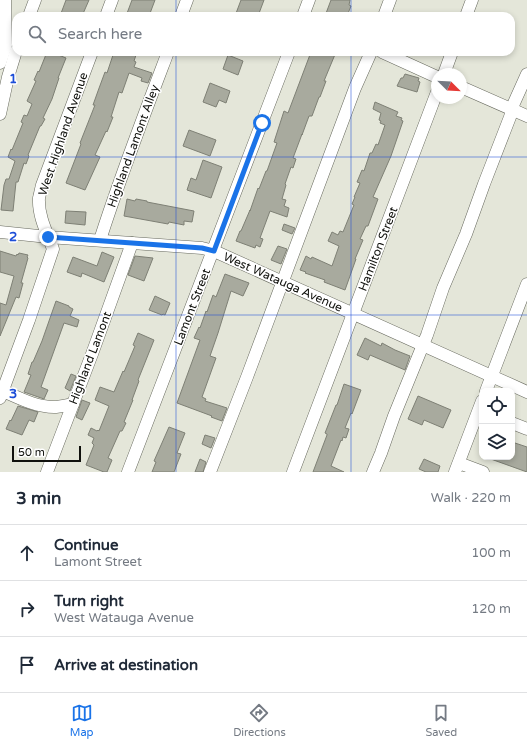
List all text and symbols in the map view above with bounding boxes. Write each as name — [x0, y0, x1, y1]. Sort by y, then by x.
search box — [12, 12, 515, 56]
icon: search — [26, 23, 48, 45]
text: Search here — [58, 25, 142, 43]
north arrow — [431, 68, 467, 104]
street label: West Highland Avenue — [35, 70, 91, 197]
text: 1 — [9, 71, 17, 87]
street label: Highland Lamont Alley — [104, 82, 162, 209]
route start — [253, 114, 271, 132]
street label: Hamilton Street — [355, 204, 401, 293]
route end — [39, 228, 57, 246]
text: 2 — [9, 229, 17, 245]
street label: West Watauga Avenue — [221, 249, 345, 315]
street label: Lamont Street — [171, 266, 213, 347]
street label: Highland Lamont — [66, 309, 114, 406]
text: 3 — [9, 386, 17, 402]
map controls — [479, 388, 515, 460]
button: locate — [479, 388, 515, 424]
button: layers — [479, 424, 515, 460]
scale bar — [12, 444, 81, 463]
text: 50 m — [18, 446, 45, 459]
text: 3 min — [16, 488, 61, 509]
text: Walk · 220 m — [431, 490, 511, 506]
text: Continue — [54, 536, 118, 554]
icon: ahead — [16, 542, 38, 564]
text: 100 m — [471, 545, 511, 561]
text: Lamont Street — [54, 554, 142, 570]
text: Turn right — [54, 592, 124, 610]
icon: right — [16, 598, 38, 620]
text: 120 m — [471, 601, 511, 617]
text: West Watauga Avenue — [54, 610, 194, 626]
icon: arrive — [16, 654, 38, 676]
text: Arrive at destination — [54, 656, 198, 674]
tab: Map — [70, 702, 94, 739]
tab: Directions — [233, 702, 286, 739]
tab: Saved — [425, 702, 457, 739]

